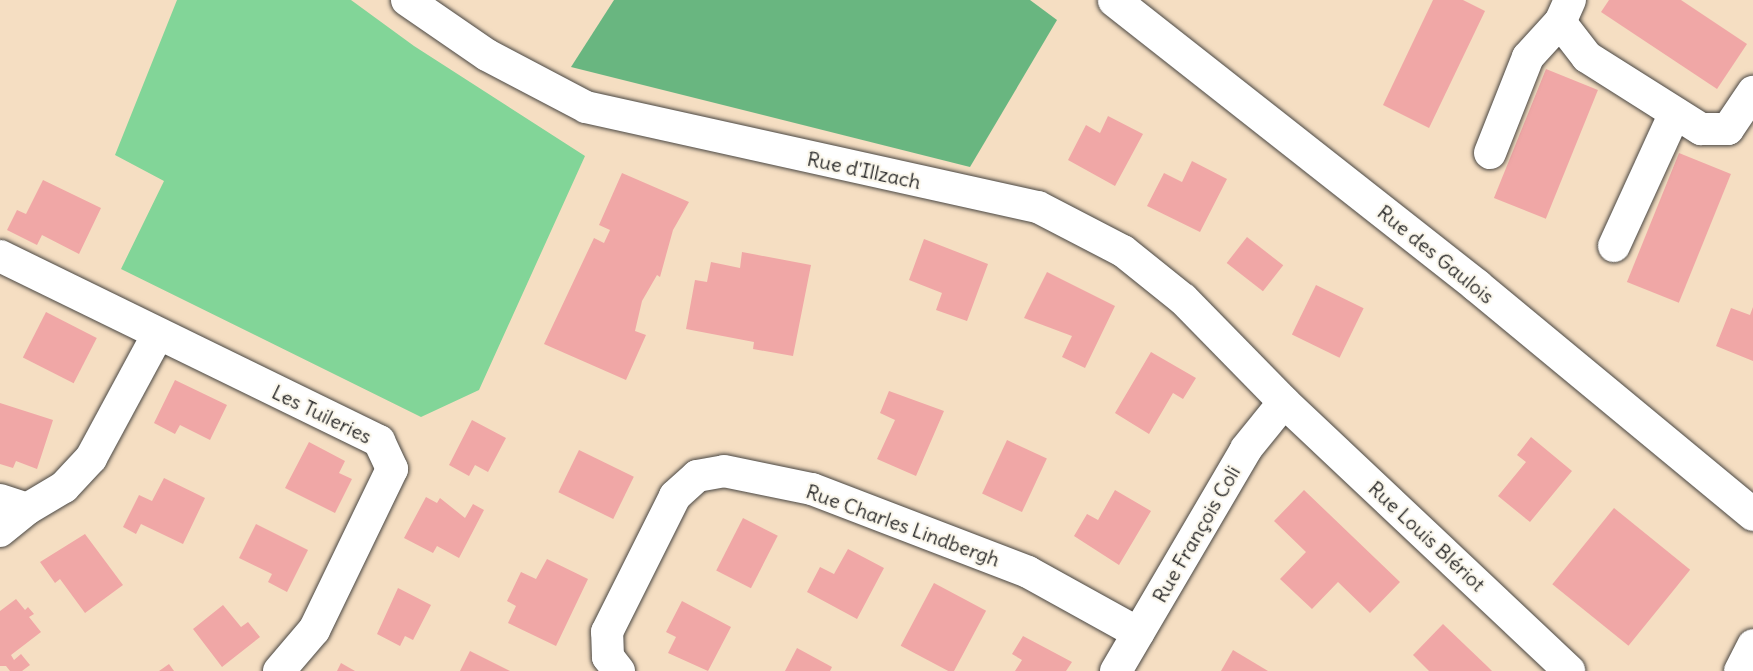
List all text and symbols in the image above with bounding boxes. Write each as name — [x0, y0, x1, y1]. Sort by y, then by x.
street label: Rue d'Illzach — [805, 146, 923, 194]
street label: Rue des Gaulois — [1373, 200, 1499, 308]
street label: Les Tuileries — [268, 380, 376, 448]
street label: Rue François Coli — [1147, 461, 1245, 607]
street label: Rue Louis Blériot — [1364, 476, 1490, 596]
street label: Rue Charles Lindbergh — [803, 479, 1003, 571]

